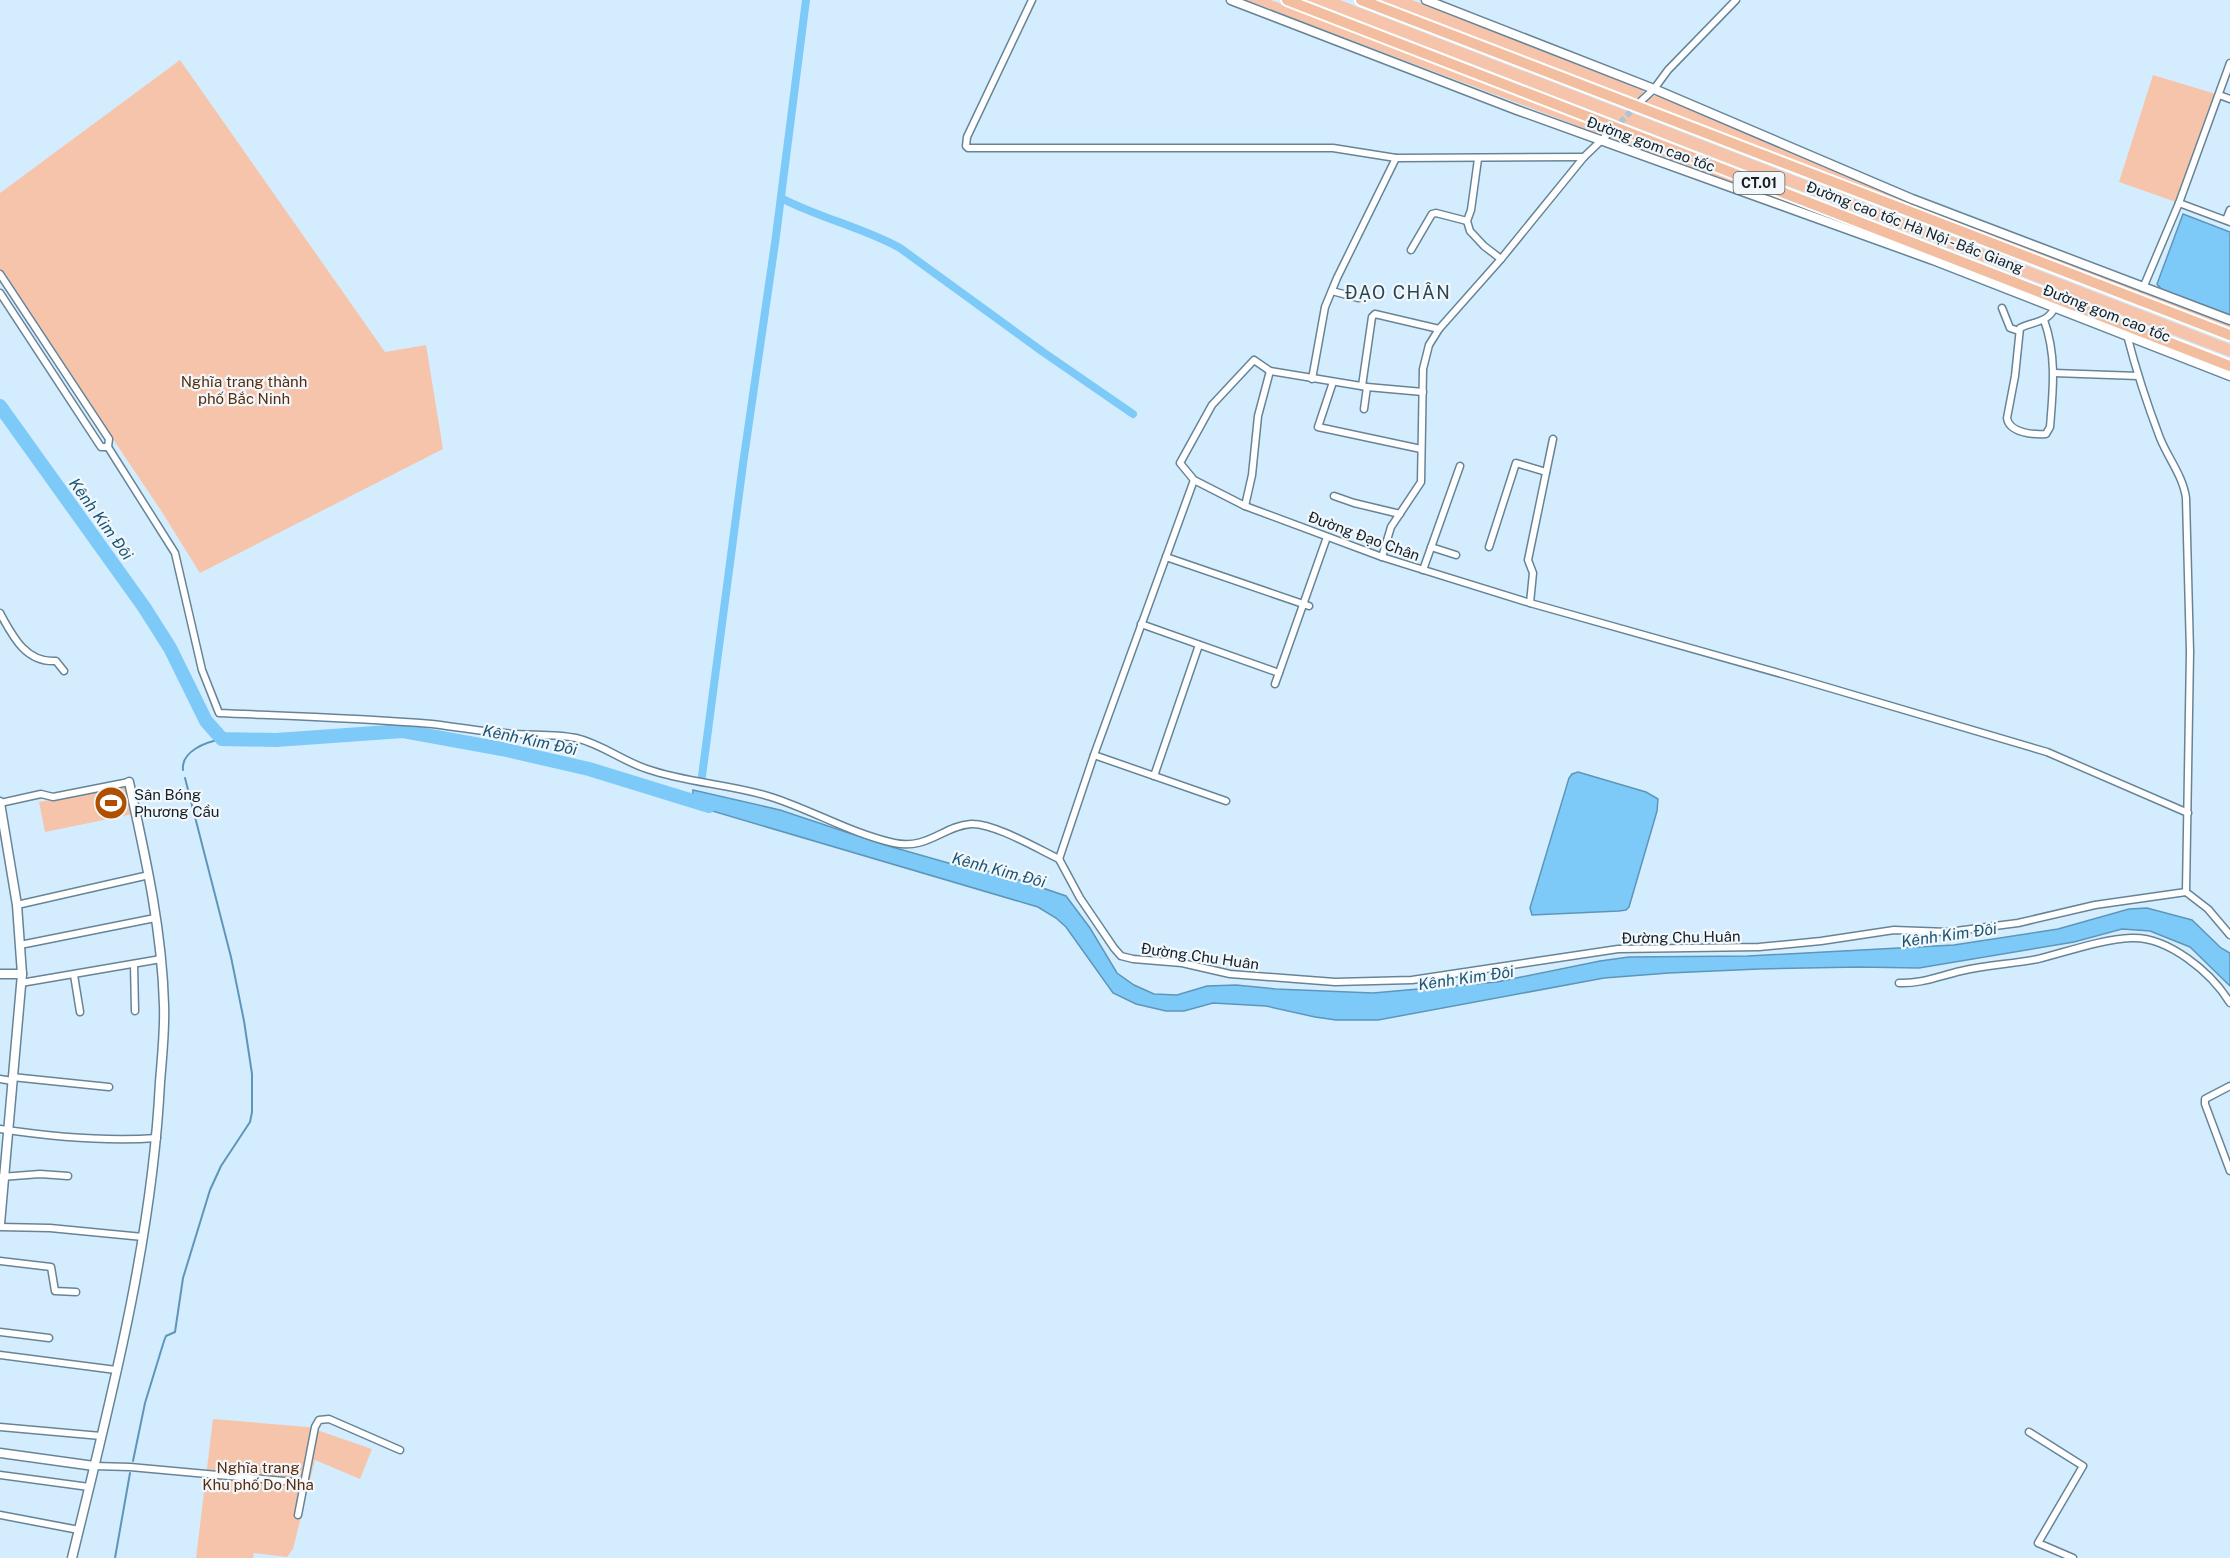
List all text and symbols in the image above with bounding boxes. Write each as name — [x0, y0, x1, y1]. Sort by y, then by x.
street label: Đường gom cao tốc — [1584, 113, 1718, 175]
road number: CT.01 — [1734, 172, 1784, 194]
street label: Đường cao tốc Hà Nội - Bắc Giang — [1804, 178, 2026, 276]
street label: Đường gom cao tốc — [2041, 281, 2173, 345]
district label: ĐẠO CHÂN — [1345, 282, 1451, 303]
park label: Nghĩa trang thành phố Bắc Ninh — [181, 373, 307, 407]
water label: Kênh Kim Đôi — [65, 474, 137, 564]
street label: Đường Đạo Chân — [1306, 508, 1422, 564]
water label: Kênh Kim Đôi — [481, 721, 579, 759]
sports icon: Sân Bóng Phương Cầu — [93, 785, 129, 821]
place label: Sân Bóng Phương Cầu — [134, 786, 220, 820]
water label: Kênh Kim Đôi — [950, 848, 1048, 892]
water label: Kênh Kim Đôi — [1900, 919, 1998, 951]
street label: Đường Chu Huân — [1621, 927, 1741, 947]
street label: Đường Chu Huân — [1140, 939, 1260, 973]
water label: Kênh Kim Đôi — [1417, 962, 1515, 994]
park label: Nghĩa trang Khu phố Do Nha — [202, 1459, 314, 1493]

